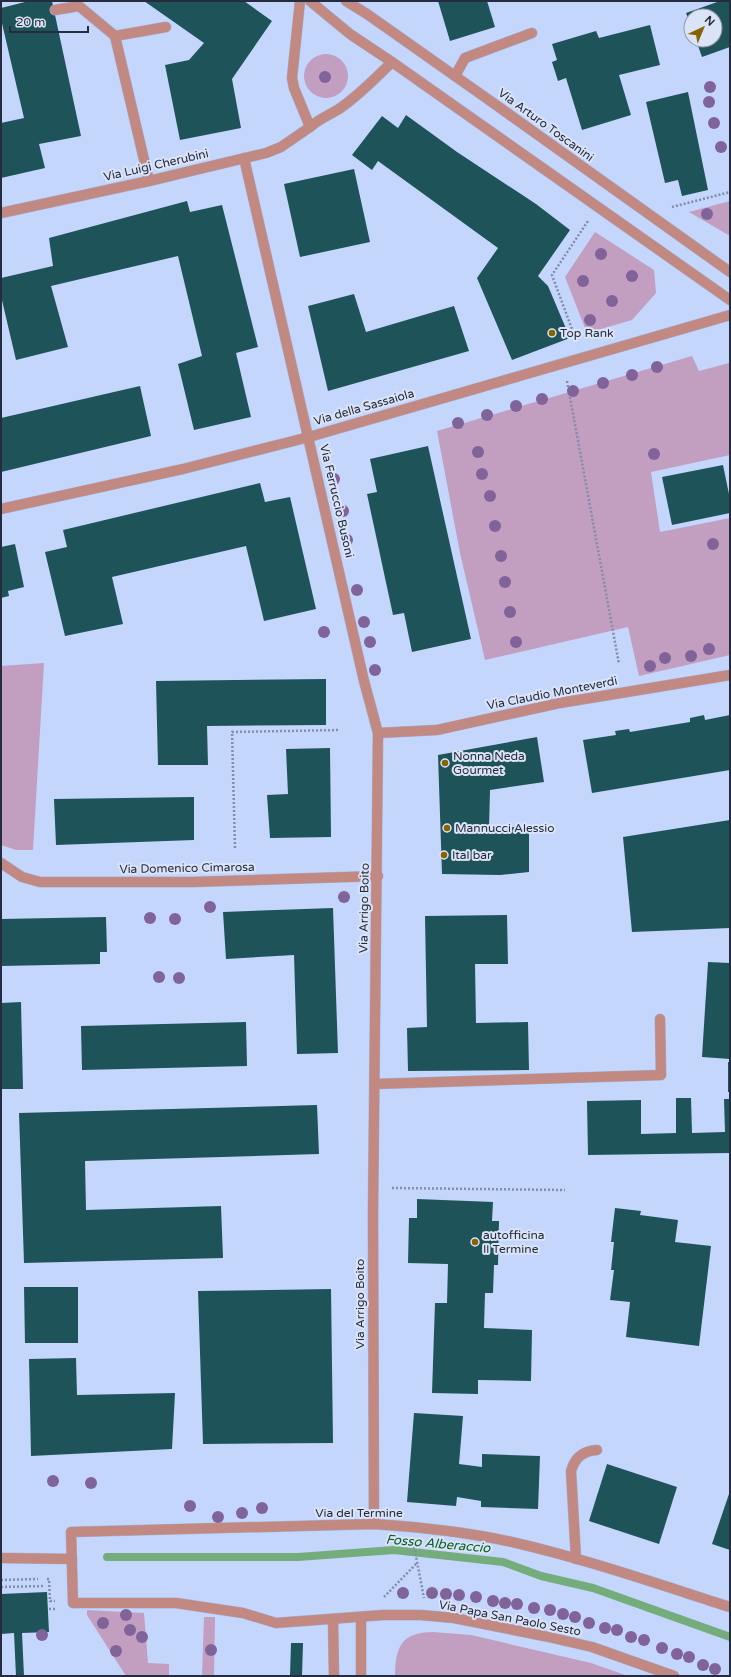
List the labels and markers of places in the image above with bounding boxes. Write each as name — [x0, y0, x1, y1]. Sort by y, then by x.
place label: Top Rank — [560, 326, 614, 340]
marker: Top Rank — [547, 328, 557, 338]
place label: Nonna Neda Gourmet — [453, 749, 525, 777]
marker: Nonna Neda Gourmet — [440, 758, 450, 768]
place label: Mannucci Alessio — [455, 821, 555, 835]
marker: Mannucci Alessio — [442, 823, 452, 833]
place label: Ital bar — [452, 848, 492, 862]
marker: Ital bar — [439, 850, 449, 860]
place label: autofficina Il Termine — [483, 1228, 545, 1256]
marker: autofficina Il Termine — [470, 1237, 480, 1247]

